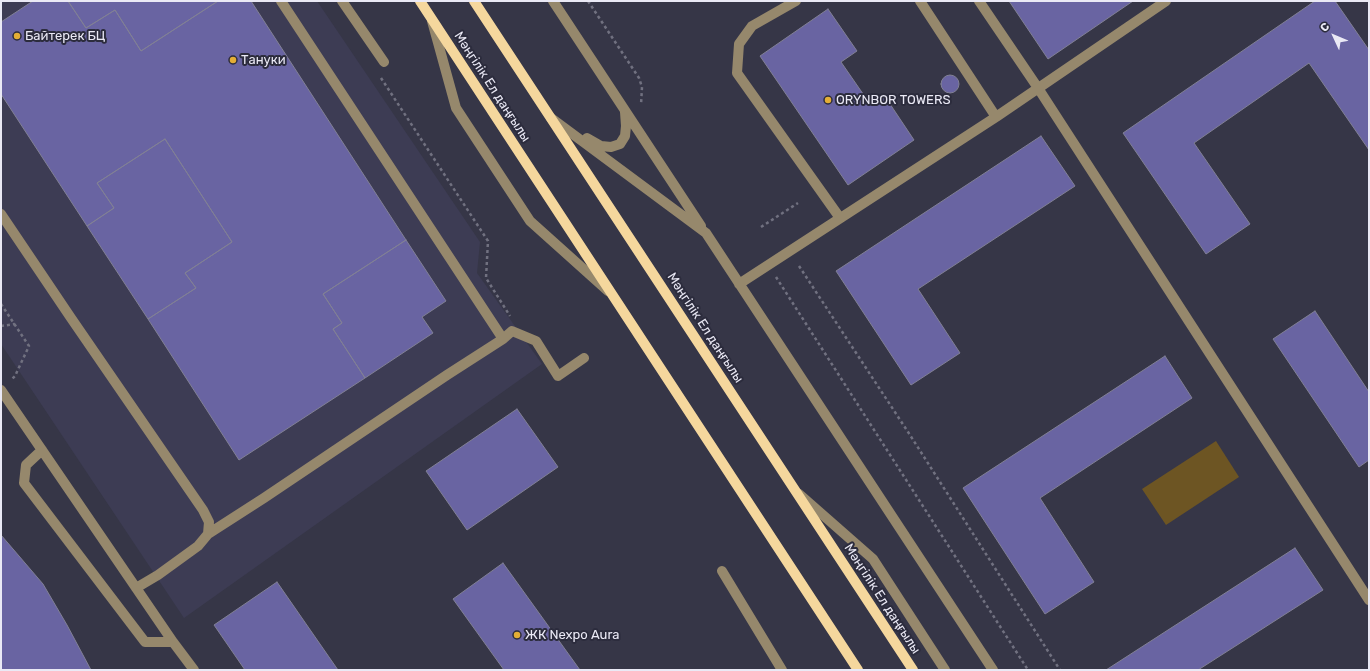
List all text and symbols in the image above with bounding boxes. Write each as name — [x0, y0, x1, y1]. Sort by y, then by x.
north arrow — [1314, 16, 1354, 56]
text: С — [1318, 20, 1332, 35]
place label: Байтерек БЦ — [25, 28, 105, 44]
street label: Мәңгілік Ел даңғылы — [451, 29, 533, 145]
marker: Байтерек БЦ — [12, 31, 22, 41]
place label: Тануки — [241, 52, 286, 68]
marker: Тануки — [228, 55, 238, 65]
place label: ORYNBOR TOWERS — [836, 92, 951, 108]
marker: ORYNBOR TOWERS — [823, 95, 833, 105]
street label: Мәңгілік Ел даңғылы — [664, 270, 746, 386]
street label: Мәңгілік Ел даңғылы — [841, 541, 923, 657]
place label: ЖК Nexpo Aura — [525, 627, 619, 643]
marker: ЖК Nexpo Aura — [512, 630, 522, 640]

